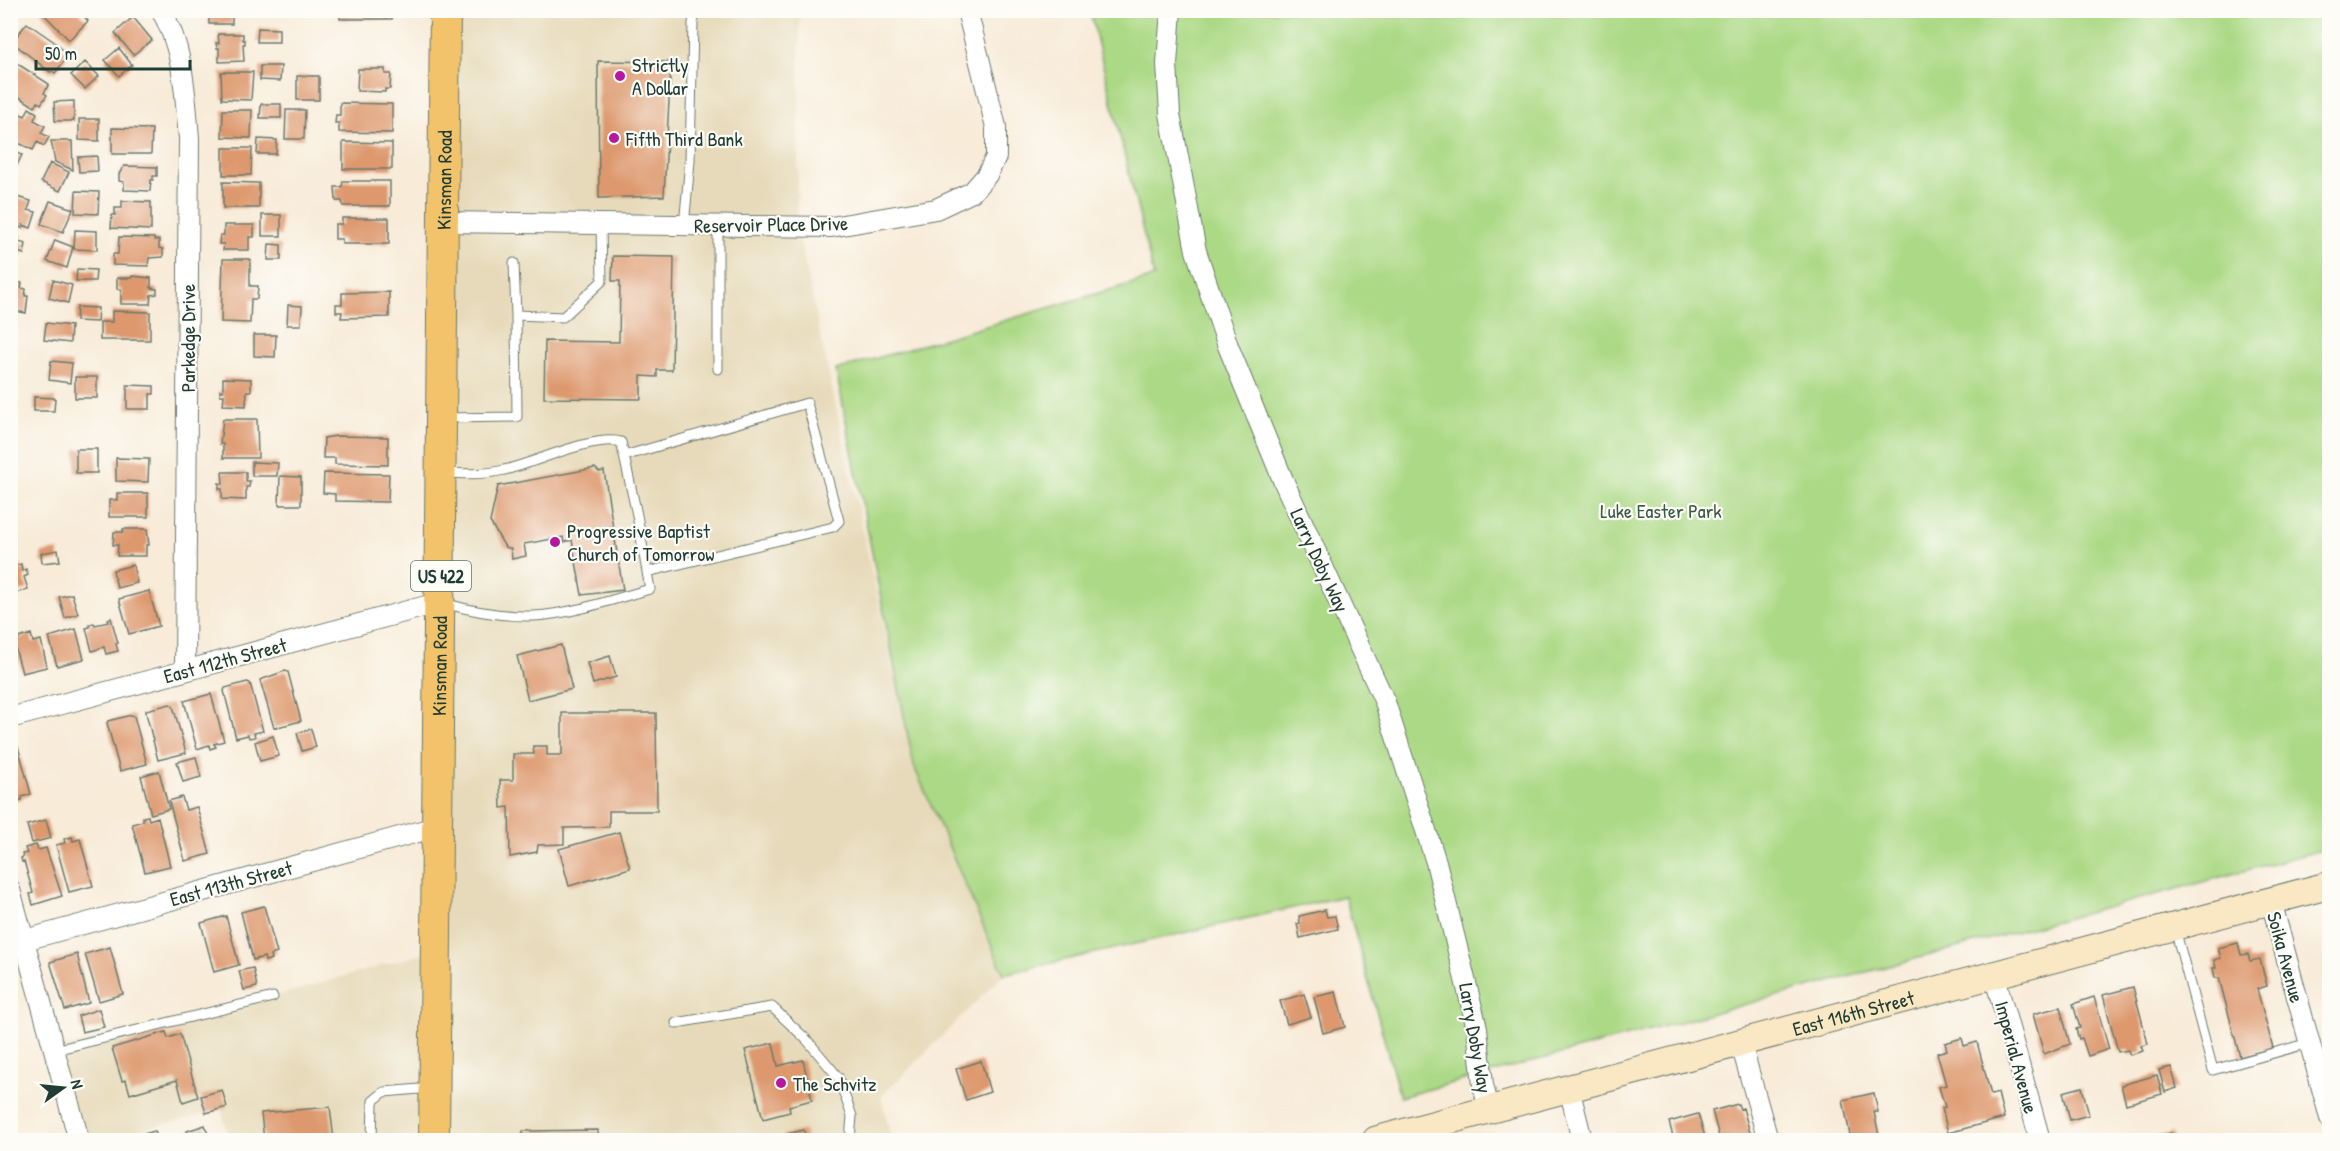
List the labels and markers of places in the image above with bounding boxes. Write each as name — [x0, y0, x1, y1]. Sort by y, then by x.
place label: Strictly A Dollar — [632, 51, 689, 101]
marker: Strictly A Dollar — [613, 69, 627, 83]
place label: Fifth Third Bank — [625, 125, 743, 152]
marker: Fifth Third Bank — [607, 131, 621, 145]
place label: Progressive Baptist Church of Tomorrow — [567, 517, 714, 567]
marker: Progressive Baptist Church of Tomorrow — [548, 535, 562, 549]
place label: The Schvitz — [793, 1070, 877, 1097]
marker: The Schvitz — [774, 1076, 788, 1090]

